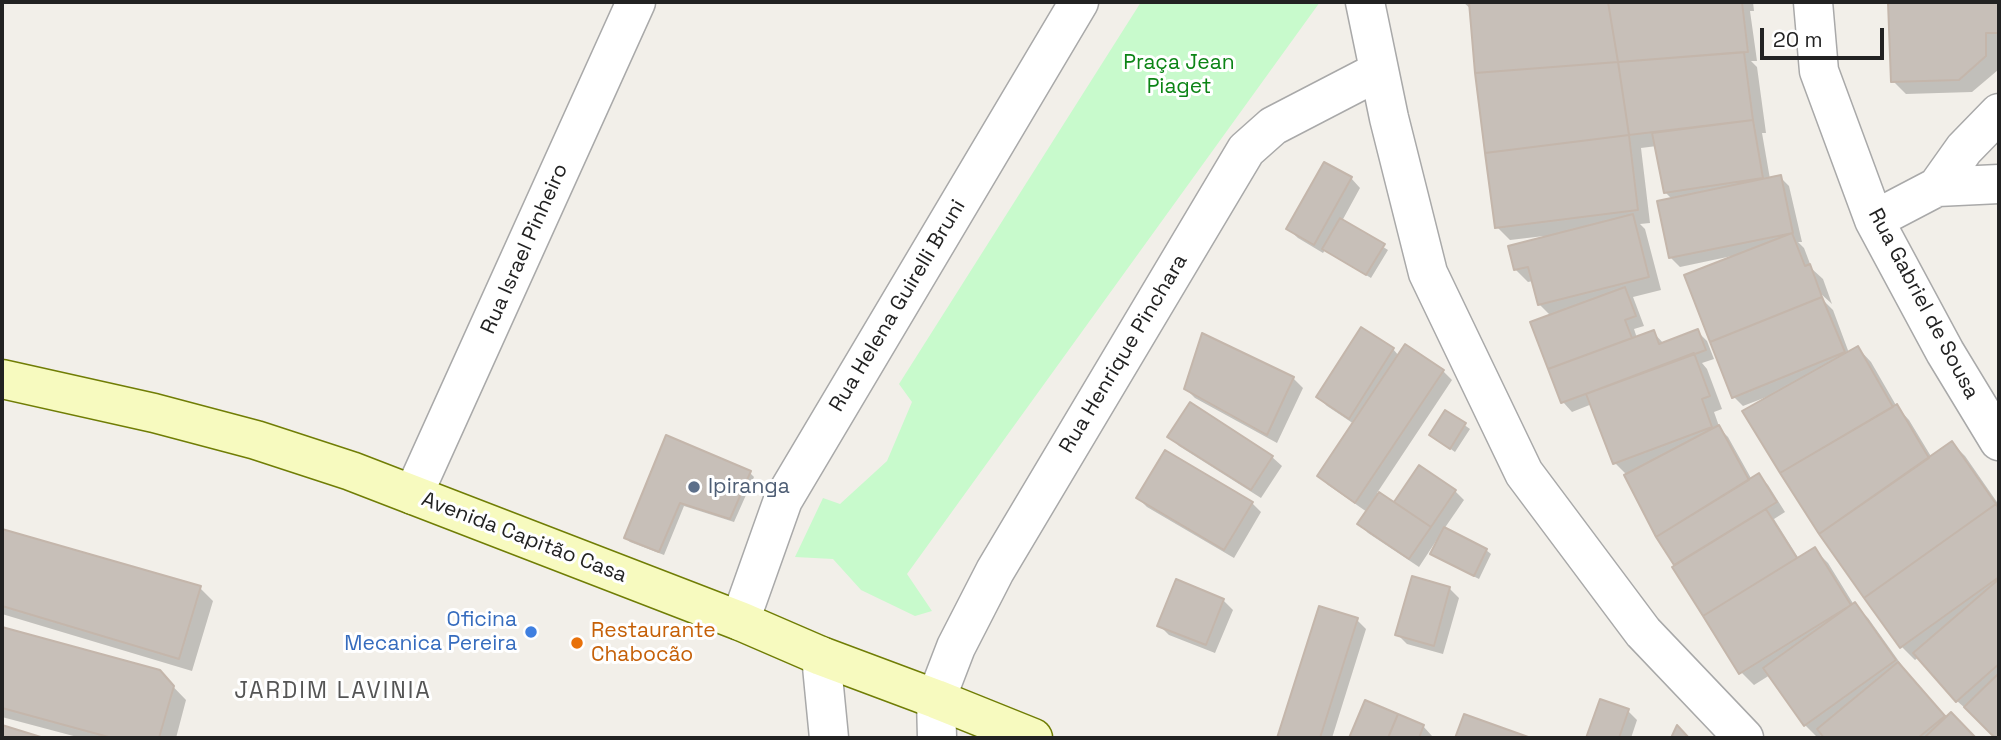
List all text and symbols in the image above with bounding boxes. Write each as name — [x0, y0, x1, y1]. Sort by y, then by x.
scale bar — [1763, 14, 1887, 58]
text: 20 m — [1773, 26, 1823, 53]
park label: Praça Jean Piaget — [1123, 50, 1235, 100]
street label: Rua Israel Pinheiro — [476, 160, 574, 338]
street label: Rua Helena Guirelli Bruni — [825, 195, 971, 417]
street label: Rua Gabriel de Sousa — [1862, 204, 1984, 404]
street label: Rua Henrique Pinchara — [1055, 250, 1193, 458]
place label: Ipiranga — [708, 474, 790, 500]
marker: Ipiranga — [686, 479, 702, 495]
street label: Avenida Capitão Casa — [418, 487, 630, 589]
place label: Oficina Mecanica Pereira — [344, 607, 517, 657]
place label: Restaurante Chabocão — [591, 618, 716, 668]
marker: Oficina Mecanica Pereira — [523, 624, 539, 640]
marker: Restaurante Chabocão — [569, 635, 585, 651]
district label: JARDIM LAVINIA — [236, 678, 430, 706]

